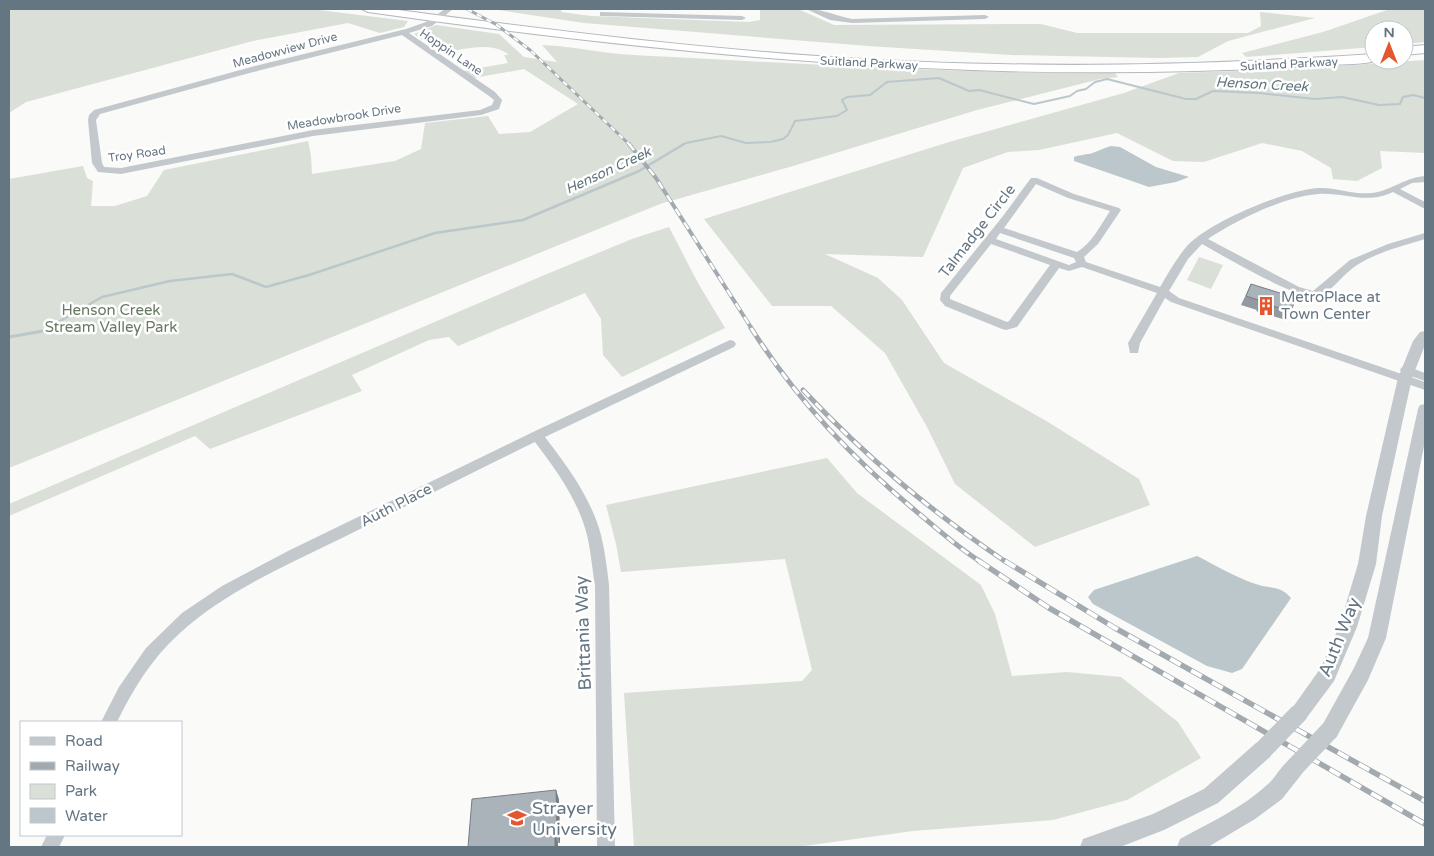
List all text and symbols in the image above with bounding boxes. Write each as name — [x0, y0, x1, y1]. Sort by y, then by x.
north arrow — [1364, 20, 1414, 70]
text: N — [1383, 24, 1395, 41]
street label: Hoppin Lane — [417, 26, 485, 78]
street label: Meadowview Drive — [231, 29, 339, 71]
street label: Suitland Parkway — [820, 53, 919, 73]
street label: Suitland Parkway — [1240, 54, 1339, 74]
water label: Henson Creek — [1215, 74, 1310, 95]
street label: Meadowbrook Drive — [286, 101, 402, 133]
street label: Troy Road — [107, 143, 167, 165]
water label: Henson Creek — [563, 143, 655, 198]
street label: Talmadge Circle — [935, 181, 1019, 281]
place label: MetroPlace at Town Center — [1281, 288, 1381, 323]
building icon: MetroPlace at Town Center — [1255, 295, 1277, 317]
park label: Henson Creek Stream Valley Park — [45, 301, 177, 336]
street label: Auth Place — [357, 479, 435, 531]
street label: Brittania Way — [570, 575, 596, 691]
street label: Auth Way — [1313, 594, 1365, 680]
legend — [20, 721, 182, 836]
text: Road — [65, 732, 103, 750]
text: Railway — [65, 757, 120, 775]
text: Park — [65, 782, 97, 800]
place label: Strayer University — [532, 797, 617, 840]
text: Water — [65, 807, 108, 825]
school or university icon: Strayer University — [506, 807, 528, 829]

